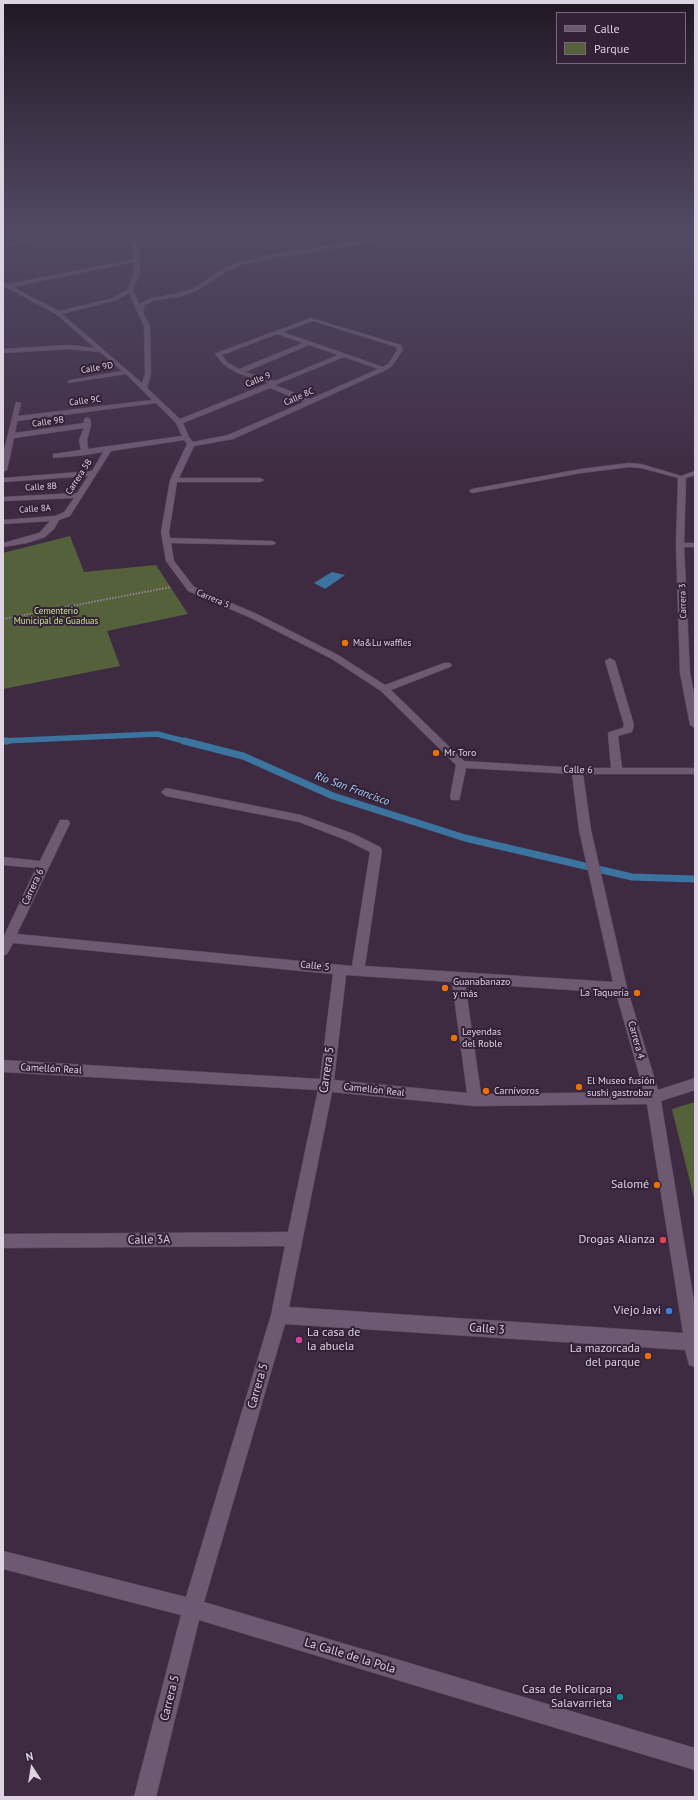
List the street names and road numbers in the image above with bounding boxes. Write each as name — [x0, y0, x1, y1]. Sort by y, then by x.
street label: Calle 9D — [80, 360, 114, 376]
street label: Calle 9 — [244, 370, 272, 390]
street label: Calle 8C — [282, 386, 316, 408]
street label: Calle 9C — [69, 394, 101, 408]
street label: Calle 9B — [31, 414, 65, 430]
street label: Carrera 5B — [64, 457, 94, 497]
street label: Calle 8B — [25, 481, 57, 493]
street label: Calle 8A — [19, 503, 51, 515]
street label: Carrera 3 — [677, 583, 689, 619]
street label: Carrera 5 — [195, 587, 231, 611]
street label: Calle 6 — [563, 764, 593, 776]
street label: Carrera 6 — [19, 867, 47, 907]
street label: Calle 5 — [300, 959, 330, 973]
street label: Carrera 4 — [625, 1020, 647, 1060]
street label: Carrera 5 — [317, 1046, 337, 1094]
street label: Camellón Real — [20, 1061, 82, 1077]
street label: Camellón Real — [343, 1081, 405, 1099]
street label: Calle 3A — [128, 1232, 170, 1248]
street label: Calle 3 — [469, 1321, 505, 1337]
street label: Carrera 5 — [245, 1362, 271, 1410]
street label: La Calle de la Pola — [303, 1635, 397, 1677]
street label: Carrera 5 — [157, 1674, 183, 1722]

